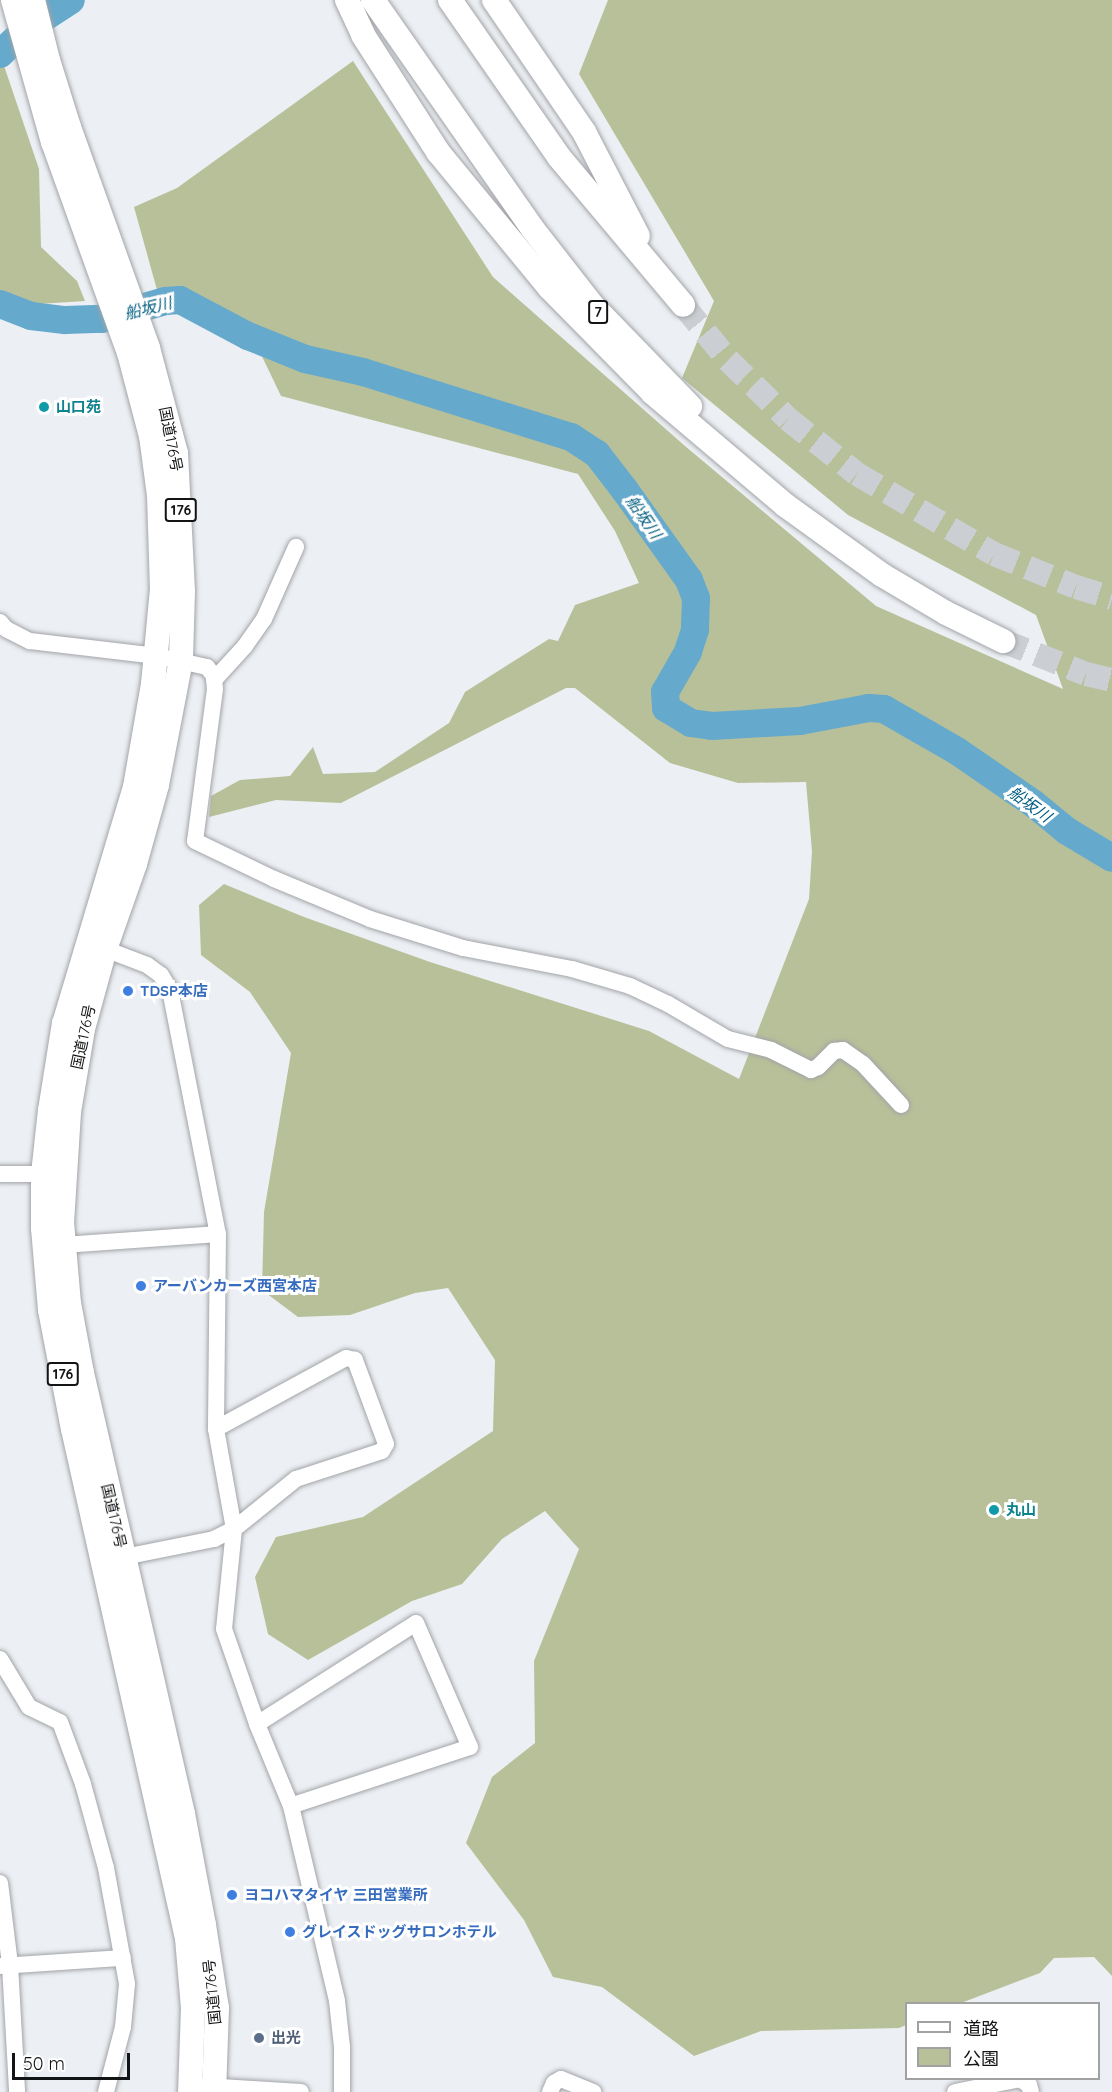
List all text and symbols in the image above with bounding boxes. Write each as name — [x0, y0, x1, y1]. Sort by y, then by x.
water label: 船坂川 — [122, 293, 174, 323]
road number: 7 — [588, 301, 608, 323]
place label: 山口苑 — [56, 398, 101, 416]
marker: 山口苑 — [37, 400, 51, 414]
street label: 国道176号 — [156, 405, 186, 473]
water label: 船坂川 — [622, 492, 666, 542]
road number: 176 — [164, 499, 198, 521]
water label: 船坂川 — [1005, 782, 1055, 826]
place label: TDSP本店 — [140, 982, 208, 1000]
marker: TDSP本店 — [121, 984, 135, 998]
street label: 国道176号 — [67, 1003, 99, 1071]
place label: アーバンカーズ西宮本店 — [153, 1277, 317, 1295]
marker: アーバンカーズ西宮本店 — [134, 1279, 148, 1293]
road number: 176 — [46, 1363, 80, 1385]
street label: 国道176号 — [98, 1482, 130, 1550]
place label: 丸山 — [1006, 1501, 1036, 1519]
marker: 丸山 — [987, 1503, 1001, 1517]
place label: ヨコハマタイヤ 三田営業所 — [244, 1886, 428, 1904]
marker: ヨコハマタイヤ 三田営業所 — [225, 1888, 239, 1902]
place label: グレイスドッグサロンホテル — [302, 1923, 497, 1941]
marker: グレイスドッグサロンホテル — [283, 1925, 297, 1939]
street label: 国道176号 — [200, 1958, 224, 2026]
legend — [905, 2002, 1100, 2080]
text: 道路 — [963, 2017, 999, 2040]
place label: 出光 — [271, 2029, 301, 2047]
marker: 出光 — [252, 2031, 266, 2045]
scale bar — [15, 2041, 134, 2079]
text: 公園 — [963, 2047, 999, 2070]
text: 50 m — [23, 2052, 65, 2075]

